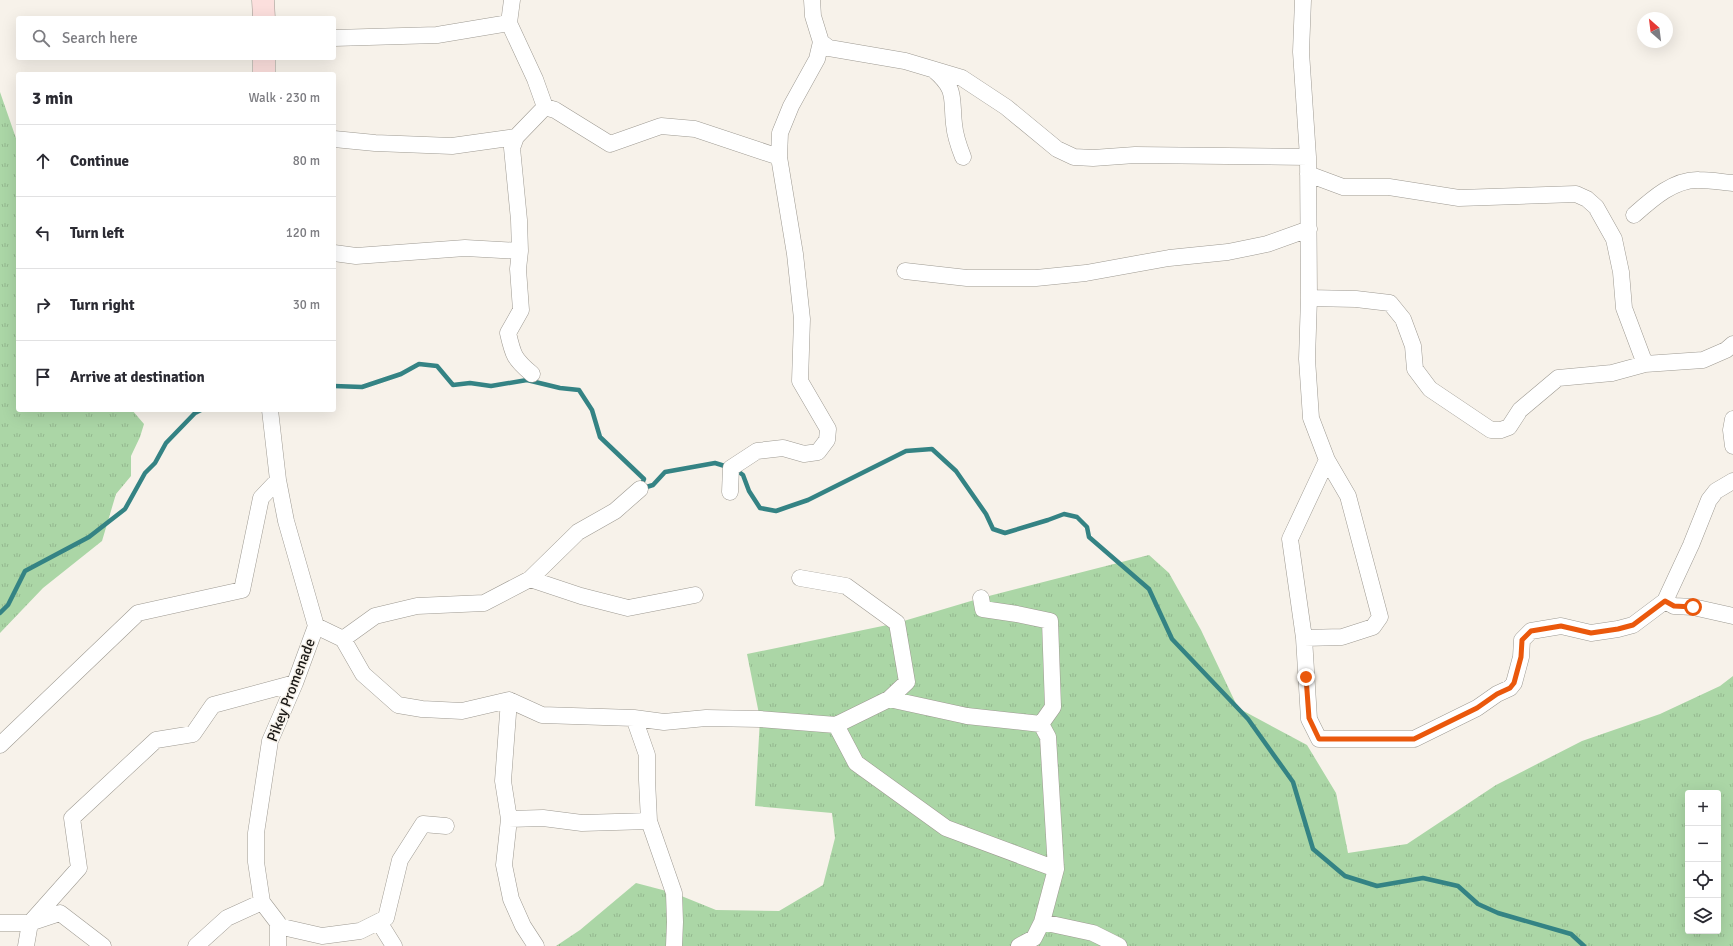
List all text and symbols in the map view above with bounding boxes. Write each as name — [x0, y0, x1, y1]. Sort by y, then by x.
north arrow — [1637, 12, 1673, 48]
search box — [16, 16, 336, 60]
icon: search — [30, 27, 52, 49]
text: Search here — [62, 29, 138, 47]
text: 3 min — [32, 88, 73, 109]
text: Walk · 230 m — [249, 90, 320, 106]
icon: ahead — [32, 150, 54, 172]
text: Continue — [70, 152, 129, 170]
text: 80 m — [293, 153, 320, 169]
icon: left — [32, 222, 54, 244]
text: Turn left — [70, 224, 124, 242]
text: 120 m — [286, 225, 320, 241]
icon: right — [32, 294, 54, 316]
text: Turn right — [70, 296, 135, 314]
text: 30 m — [293, 297, 320, 313]
icon: arrive — [32, 366, 54, 388]
text: Arrive at destination — [70, 368, 205, 386]
route start — [1684, 598, 1702, 616]
street label: Pikey Promenade — [263, 636, 319, 744]
route end — [1297, 668, 1315, 686]
map controls — [1685, 790, 1721, 934]
button: + — [1685, 790, 1721, 826]
button: − — [1685, 826, 1721, 862]
button: locate — [1685, 862, 1721, 898]
button: layers — [1685, 898, 1721, 934]

